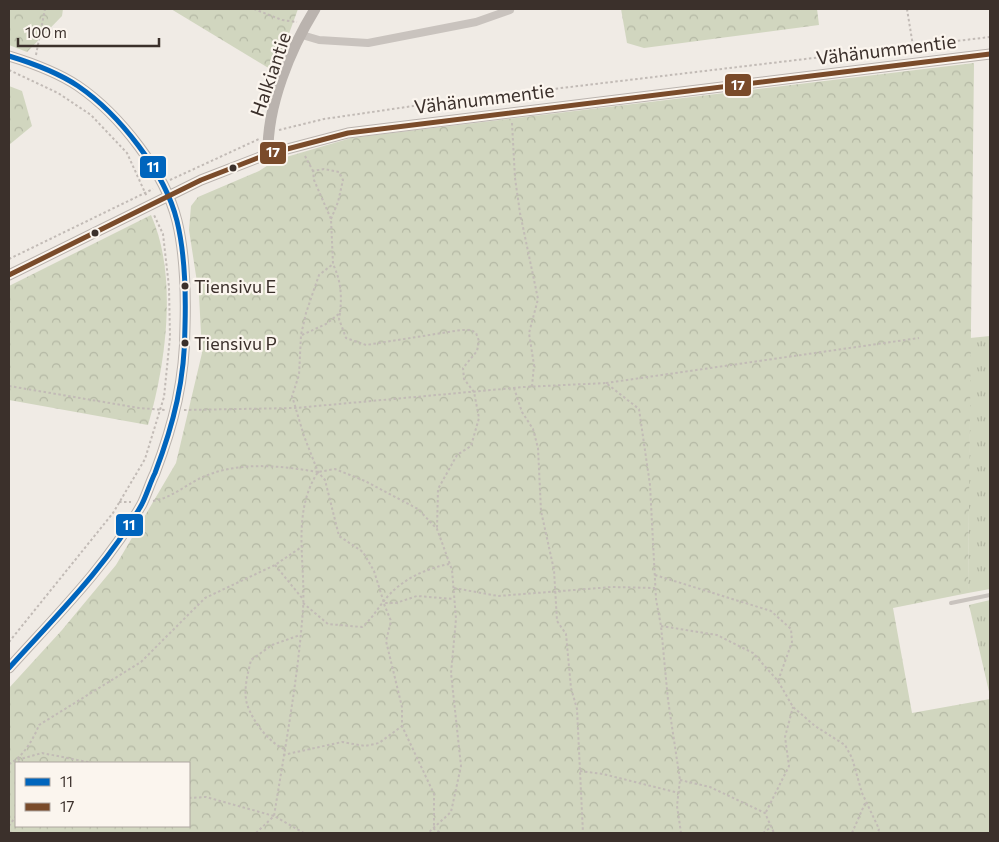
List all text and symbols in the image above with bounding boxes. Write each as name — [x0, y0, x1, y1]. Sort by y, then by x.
scale bar — [18, 15, 159, 47]
text: 100 m — [25, 23, 67, 41]
street label: Halkiantie — [245, 29, 295, 119]
street label: Vähänummentie — [815, 29, 957, 69]
line badge: 17 — [724, 73, 752, 97]
text: 17 — [731, 76, 745, 93]
street label: Vähänummentie — [413, 78, 555, 118]
line badge: 17 — [259, 141, 287, 165]
text: 17 — [266, 143, 280, 160]
line badge: 11 — [139, 155, 167, 179]
text: 11 — [147, 158, 159, 175]
unlabelled marker — [228, 163, 238, 173]
unlabelled marker — [90, 228, 100, 238]
place label: Tiensivu E — [194, 275, 276, 297]
marker: Tiensivu E — [180, 281, 190, 291]
place label: Tiensivu P — [194, 332, 277, 354]
marker: Tiensivu P — [180, 338, 190, 348]
line badge: 11 — [115, 513, 144, 537]
text: 11 — [123, 516, 135, 533]
legend — [15, 762, 190, 827]
text: 11 — [60, 772, 73, 790]
text: 17 — [60, 797, 74, 815]

